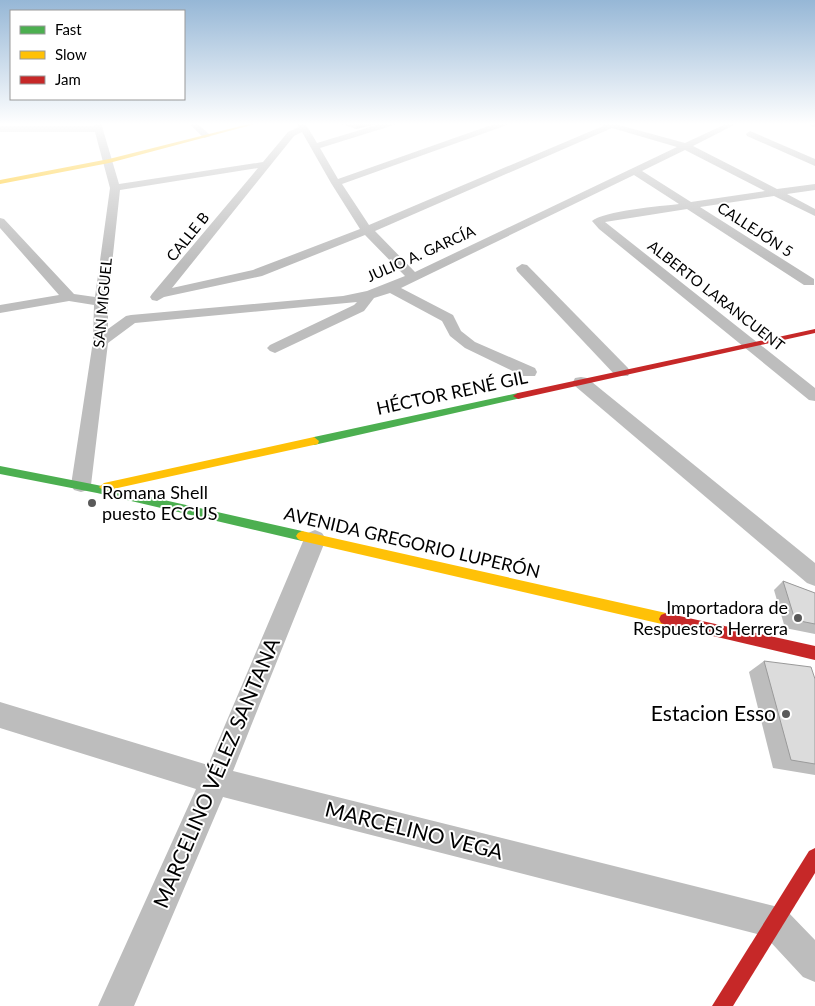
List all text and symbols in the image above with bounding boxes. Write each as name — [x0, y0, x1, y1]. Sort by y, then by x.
legend — [10, 10, 185, 100]
text: Fast — [55, 20, 82, 38]
text: Slow — [55, 45, 87, 63]
text: Jam — [55, 70, 81, 88]
street label: CALLEJÓN 5 — [714, 198, 797, 260]
street label: CALLE B — [162, 208, 212, 264]
street label: JULIO A. GARCÍA — [364, 221, 478, 285]
street label: ALBERTO LARANCUENT — [645, 236, 789, 354]
street label: SAN MIGUEL — [89, 257, 115, 348]
street label: HÉCTOR RENÉ GIL — [374, 365, 529, 419]
place label: Romana Shell puesto ECCUS — [102, 481, 218, 524]
marker: Romana Shell puesto ECCUS — [86, 497, 98, 509]
street label: AVENIDA GREGORIO LUPERÓN — [282, 502, 542, 582]
place label: Importadora de Respuestos Herrera — [633, 596, 788, 639]
marker: Importadora de Respuestos Herrera — [792, 612, 804, 624]
street label: MARCELINO VÉLEZ SANTANA — [147, 633, 284, 911]
place label: Estacion Esso — [651, 700, 776, 725]
marker: Estacion Esso — [780, 708, 792, 720]
street label: MARCELINO VEGA — [323, 795, 507, 864]

